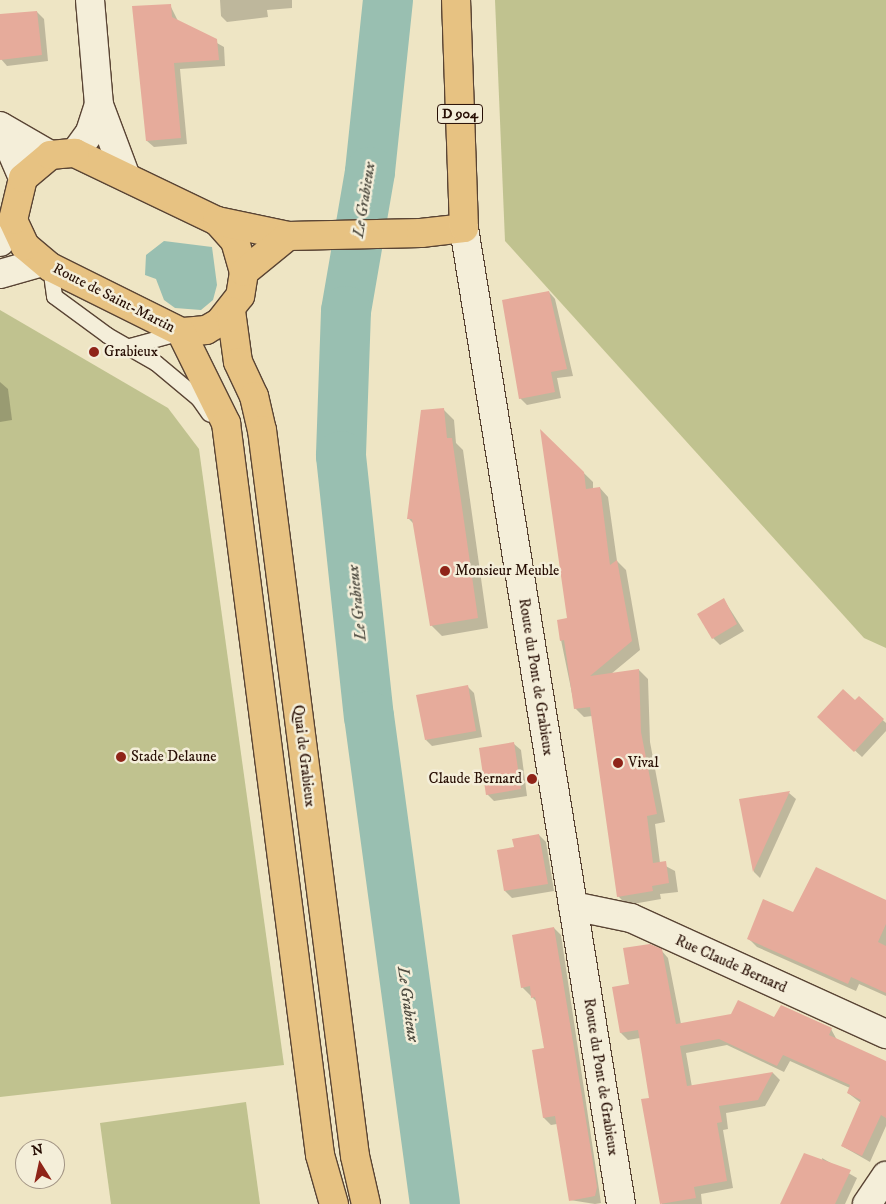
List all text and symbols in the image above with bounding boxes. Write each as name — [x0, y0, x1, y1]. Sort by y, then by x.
road number: D 904 — [436, 102, 484, 126]
water label: Le Grabieux — [349, 161, 379, 239]
street label: Route de Saint-Martin — [50, 259, 178, 337]
place label: Grabieux — [104, 343, 158, 361]
marker: Grabieux — [88, 346, 100, 358]
place label: Monsieur Meuble — [455, 562, 559, 580]
water label: Le Grabieux — [343, 564, 371, 642]
marker: Monsieur Meuble — [439, 565, 451, 577]
street label: Route du Pont de Grabieux — [515, 597, 557, 757]
street label: Quai de Grabieux — [289, 704, 319, 808]
place label: Stade Delaune — [131, 748, 216, 766]
marker: Stade Delaune — [115, 751, 127, 763]
place label: Vival — [628, 754, 659, 772]
marker: Vival — [612, 757, 624, 769]
place label: Claude Bernard — [428, 770, 522, 788]
marker: Claude Bernard — [526, 773, 538, 785]
street label: Rue Claude Bernard — [672, 931, 790, 997]
water label: Le Grabieux — [393, 965, 423, 1043]
street label: Route du Pont de Grabieux — [580, 997, 622, 1157]
north arrow — [15, 1139, 65, 1189]
text: N — [30, 1140, 45, 1160]

